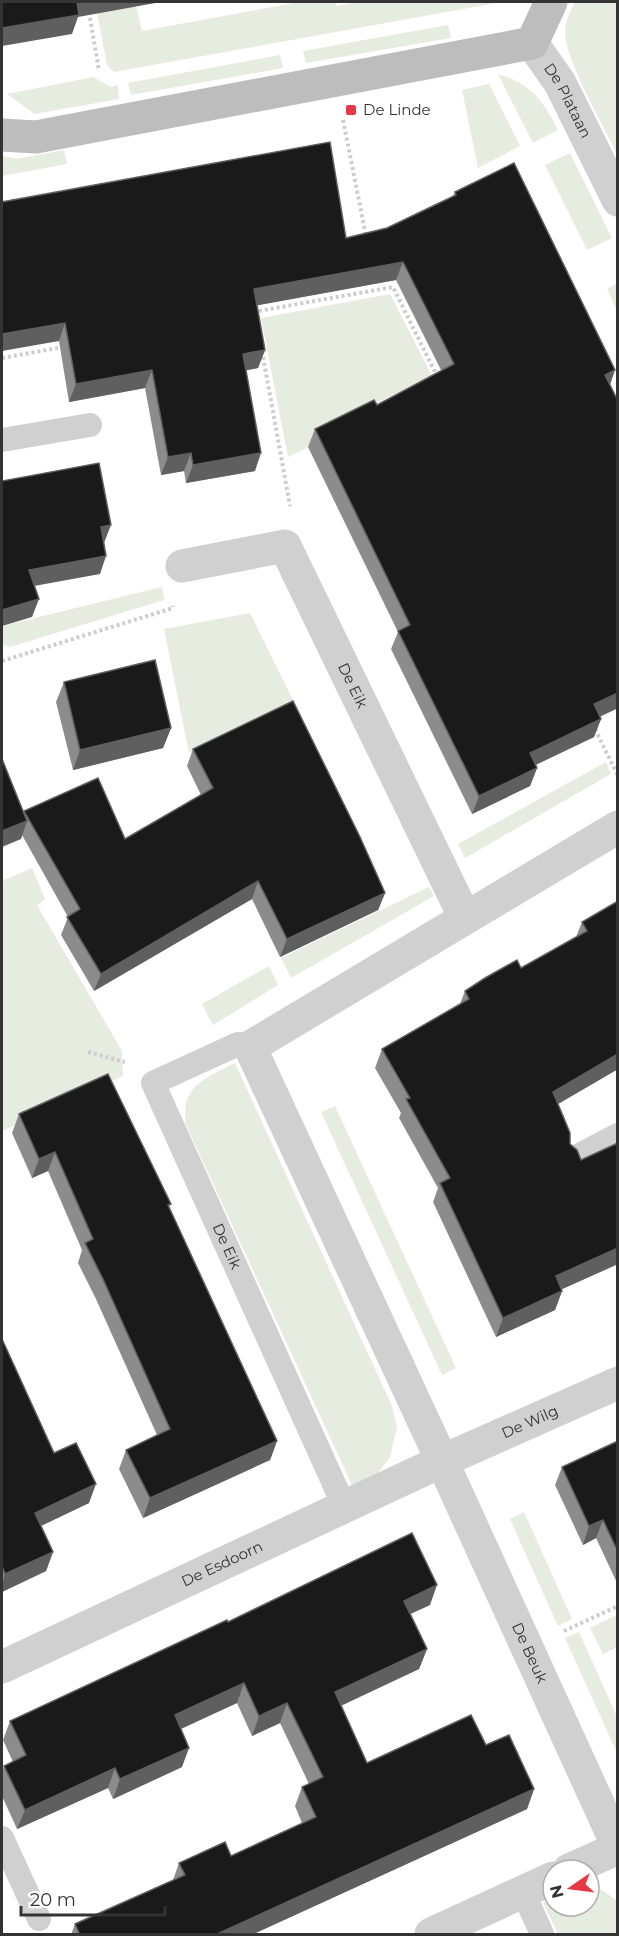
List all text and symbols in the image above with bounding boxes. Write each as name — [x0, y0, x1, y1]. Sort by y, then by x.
street label: De Plataan — [540, 59, 596, 141]
place label: De Linde — [363, 100, 431, 119]
marker: De Linde — [344, 103, 358, 117]
street label: De Eik — [334, 659, 372, 711]
street label: De Eik — [209, 1220, 246, 1272]
street label: De Wilg — [498, 1401, 561, 1442]
street label: De Esdoorn — [178, 1536, 266, 1591]
street label: De Beuk — [508, 1619, 552, 1686]
north arrow — [541, 1858, 601, 1918]
scale bar — [21, 1879, 165, 1917]
text: N — [546, 1883, 568, 1900]
text: 20 m — [30, 1889, 76, 1911]

